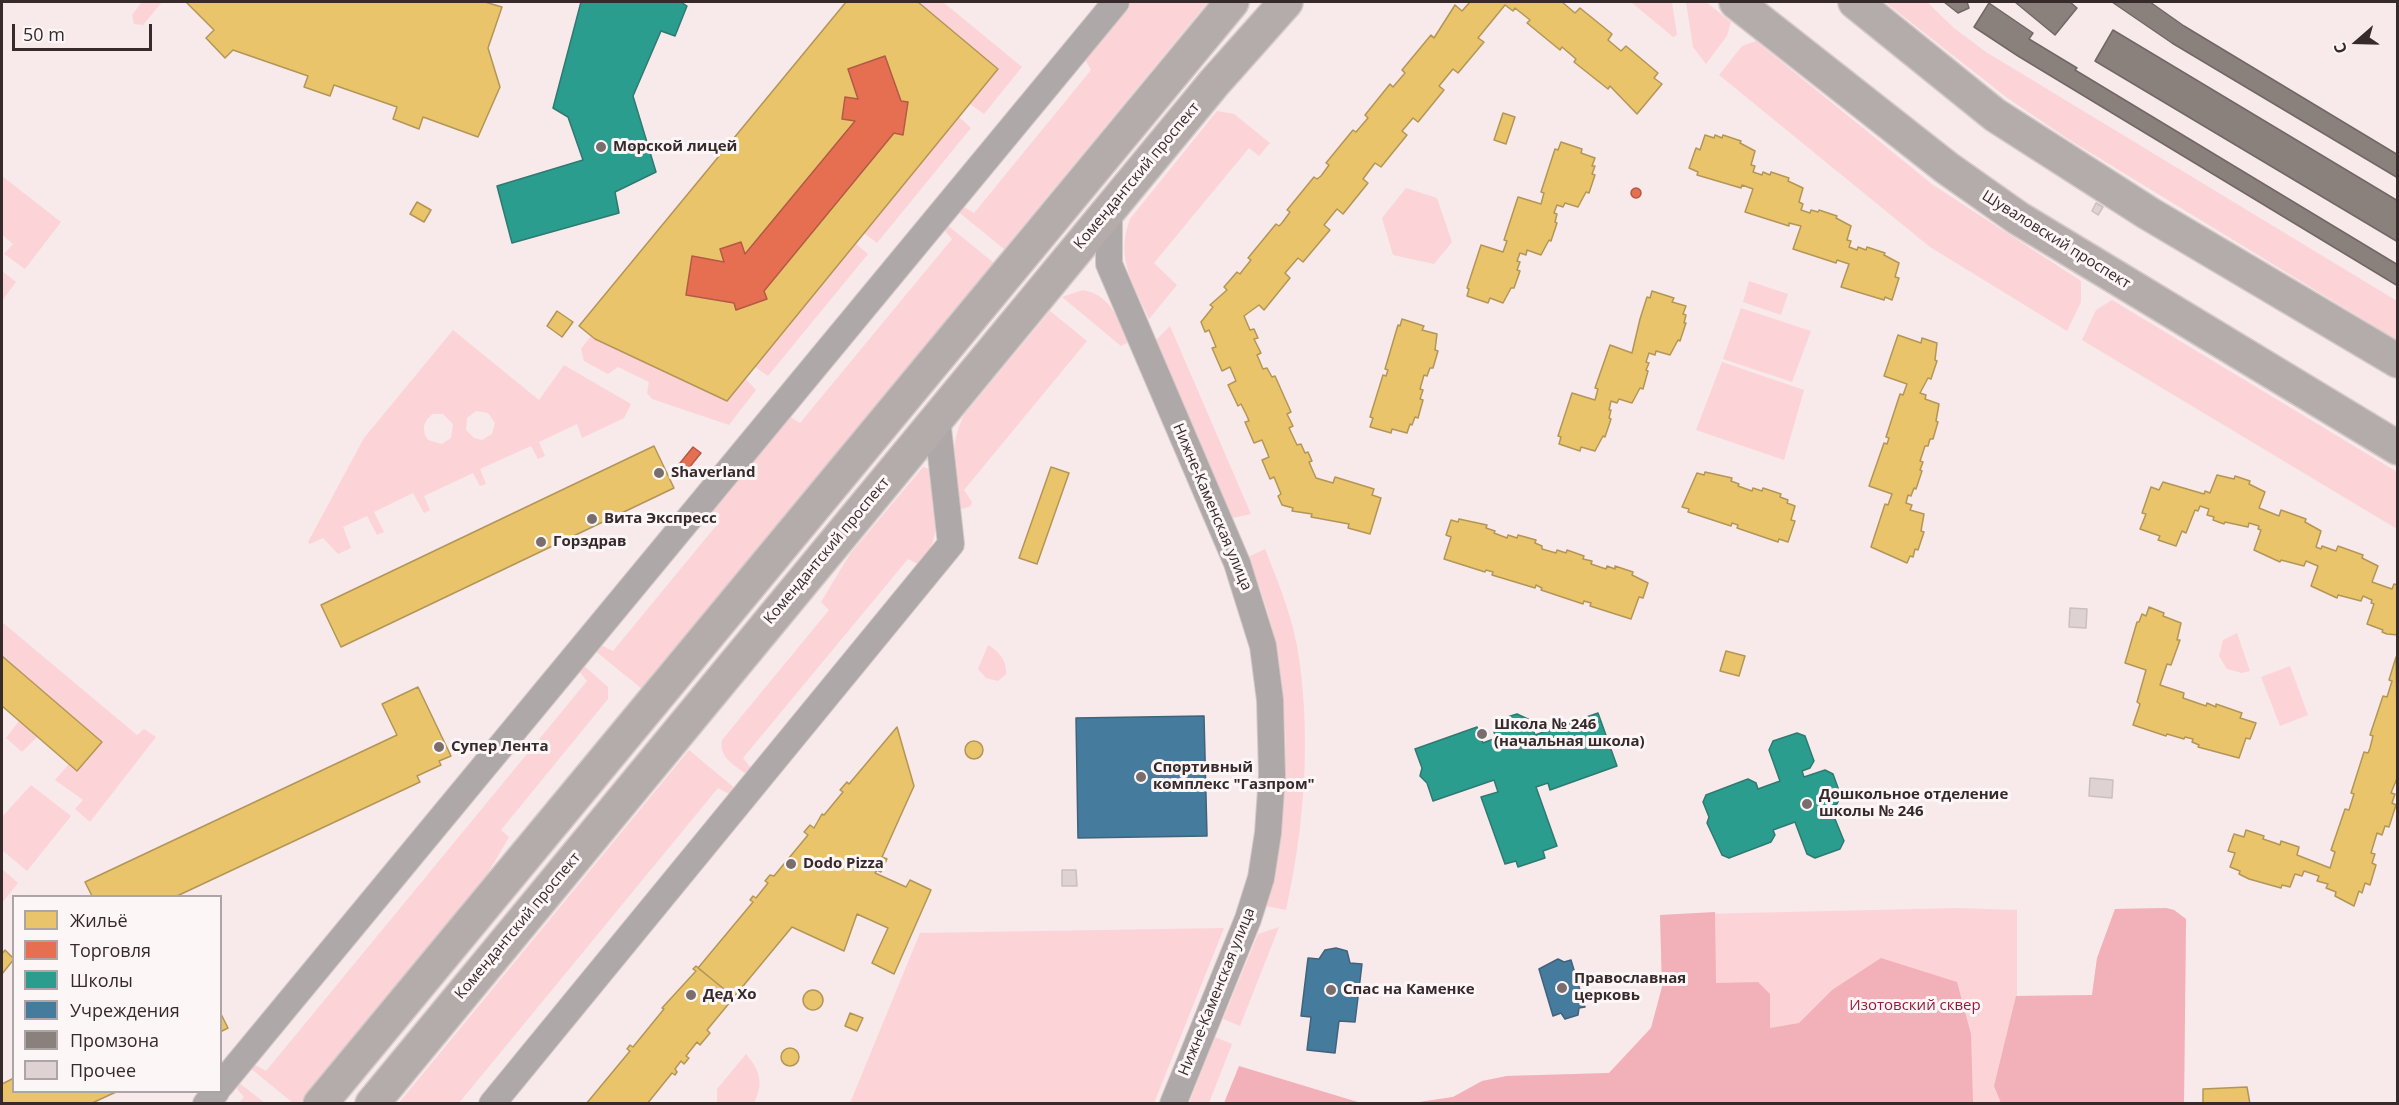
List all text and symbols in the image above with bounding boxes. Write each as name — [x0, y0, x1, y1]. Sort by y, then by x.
scale bar — [15, 12, 154, 50]
north arrow — [2327, 12, 2387, 72]
text: 50 m — [23, 22, 65, 46]
text: С — [2328, 40, 2352, 57]
street label: Комендантский проспект — [1070, 99, 1204, 253]
place label: Морской лицей — [613, 138, 737, 156]
marker: Морской лицей — [594, 140, 608, 154]
street label: Шуваловский проспект — [1979, 187, 2133, 293]
street label: Нижне-Каменская улица — [1169, 421, 1255, 593]
place label: Shaverland — [671, 464, 755, 482]
marker: Shaverland — [652, 466, 666, 480]
street label: Комендантский проспект — [760, 474, 894, 628]
place label: Вита Экспресс — [604, 510, 717, 528]
marker: Вита Экспресс — [585, 512, 599, 526]
place label: Горздрав — [553, 533, 626, 551]
marker: Горздрав — [534, 535, 548, 549]
place label: Школа № 246 (начальная школа) — [1494, 716, 1645, 751]
marker: Школа № 246 (начальная школа) — [1475, 727, 1489, 741]
place label: Супер Лента — [451, 738, 548, 756]
marker: Супер Лента — [432, 740, 446, 754]
place label: Спортивный комплекс "Газпром" — [1153, 759, 1315, 794]
marker: Спортивный комплекс "Газпром" — [1134, 770, 1148, 784]
place label: Дошкольное отделение школы № 246 — [1819, 786, 2008, 821]
marker: Дошкольное отделение школы № 246 — [1800, 797, 1814, 811]
street label: Комендантский проспект — [451, 849, 585, 1003]
place label: Dodo Pizza — [803, 855, 884, 873]
marker: Dodo Pizza — [784, 857, 798, 871]
legend — [12, 895, 222, 1093]
street label: Нижне-Каменская улица — [1175, 905, 1259, 1079]
text: Жильё — [70, 908, 128, 932]
text: Торговля — [70, 938, 151, 962]
text: Школы — [70, 968, 133, 992]
place label: Православная церковь — [1574, 970, 1686, 1005]
place label: Спас на Каменке — [1343, 981, 1475, 999]
marker: Православная церковь — [1555, 981, 1569, 995]
marker: Спас на Каменке — [1324, 983, 1338, 997]
place label: Дед Хо — [703, 986, 756, 1004]
marker: Дед Хо — [684, 988, 698, 1002]
park label: Изотовский сквер — [1849, 997, 1981, 1015]
text: Учреждения — [70, 998, 180, 1022]
text: Промзона — [70, 1028, 159, 1052]
text: Прочее — [70, 1058, 136, 1082]

